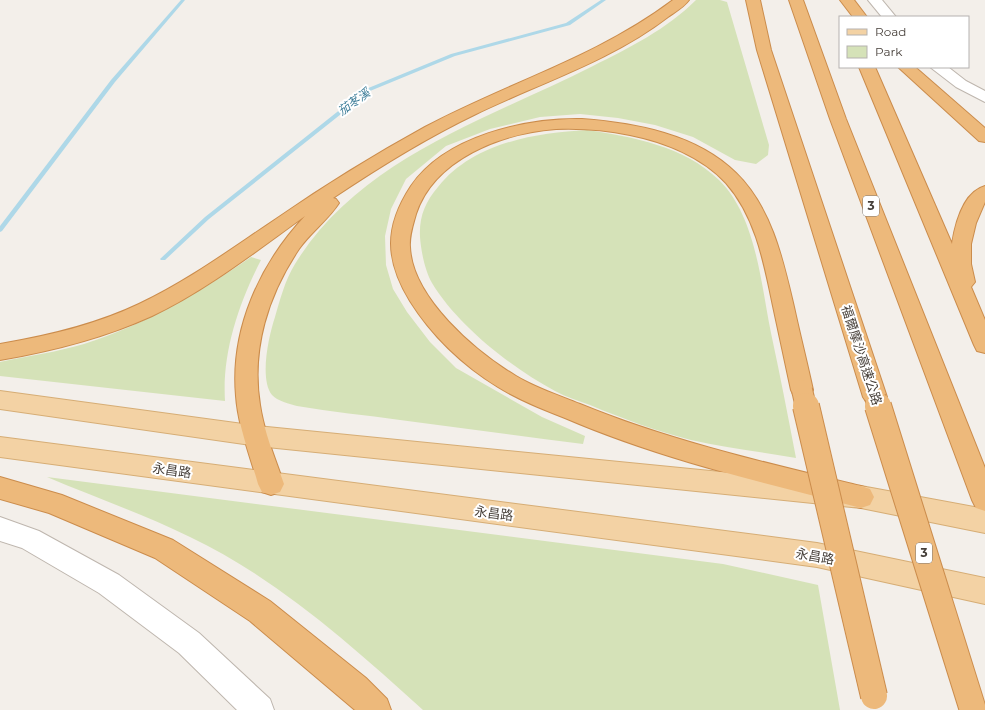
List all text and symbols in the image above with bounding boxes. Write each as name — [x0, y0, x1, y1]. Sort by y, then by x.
legend — [839, 16, 969, 68]
text: Road — [875, 24, 906, 39]
text: Park — [875, 44, 903, 59]
water label: 茄苳溪 — [335, 84, 374, 118]
road number: 3 — [863, 196, 879, 216]
street label: 福爾摩沙高速公路 — [838, 303, 886, 407]
street label: 永昌路 — [152, 459, 192, 481]
street label: 永昌路 — [474, 503, 514, 523]
road number: 3 — [916, 543, 932, 563]
street label: 永昌路 — [794, 545, 836, 567]

